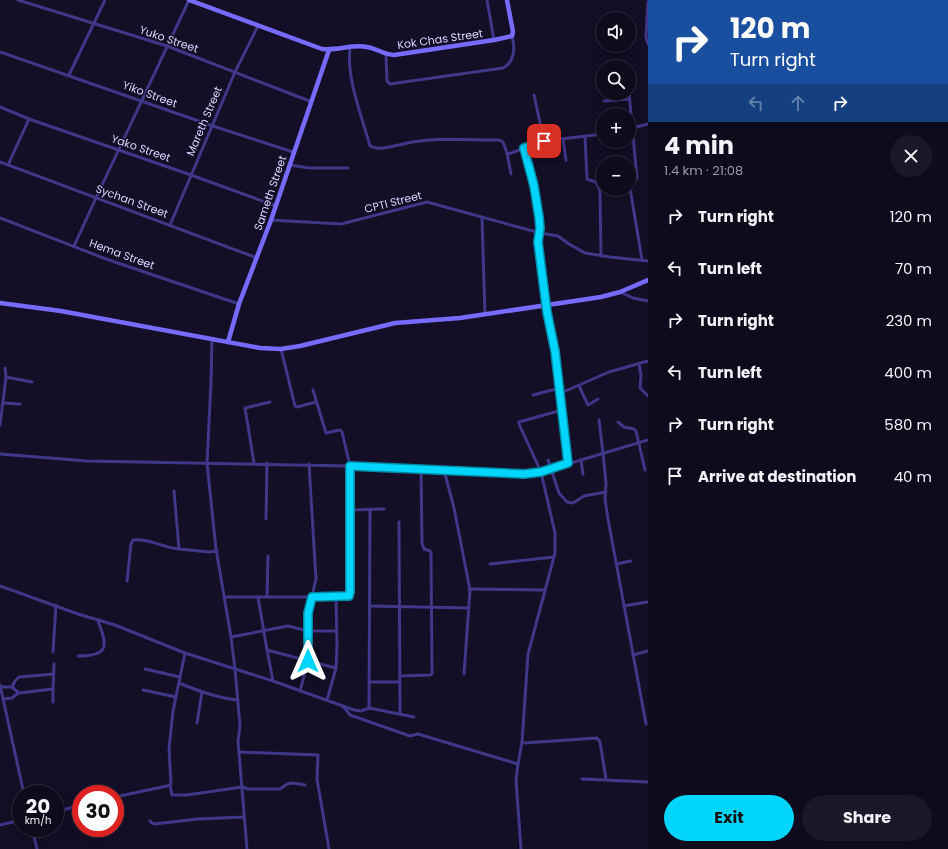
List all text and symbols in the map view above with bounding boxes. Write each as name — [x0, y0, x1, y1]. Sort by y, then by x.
text: 120 m — [730, 9, 810, 48]
map controls — [596, 12, 636, 196]
button: sound — [596, 12, 636, 52]
icon: right — [664, 16, 716, 68]
street label: Yuko Street — [137, 21, 201, 57]
street label: Kok Chas Street — [396, 25, 484, 53]
text: Turn right — [730, 47, 816, 72]
button: search — [596, 60, 636, 100]
street label: Yiko Street — [120, 77, 180, 111]
street label: Mareth Street — [182, 84, 226, 158]
icon: left — [745, 92, 767, 114]
icon: ahead — [787, 92, 809, 114]
icon: right — [829, 92, 851, 114]
button: + — [596, 108, 636, 148]
pin — [527, 124, 561, 158]
text: 4 min — [664, 129, 734, 162]
street label: Yako Street — [109, 130, 173, 166]
icon: arrive — [533, 130, 555, 152]
button: close — [890, 135, 932, 177]
street label: Sameth Street — [250, 153, 290, 233]
button: − — [596, 156, 636, 196]
text: 1.4 km · 21:08 — [664, 161, 743, 180]
street label: Sychan Street — [94, 180, 170, 222]
street label: CPTI Street — [363, 187, 423, 217]
icon: right — [664, 205, 686, 227]
text: Turn right — [698, 206, 774, 227]
text: 120 m — [890, 206, 932, 227]
street label: Hema Street — [87, 235, 157, 273]
icon: left — [664, 257, 686, 279]
text: Turn left — [698, 258, 762, 279]
text: 70 m — [895, 258, 932, 279]
icon: right — [664, 309, 686, 331]
text: Turn right — [698, 310, 774, 331]
text: 230 m — [886, 310, 932, 331]
icon: left — [664, 361, 686, 383]
text: Turn left — [698, 362, 762, 383]
text: 400 m — [884, 362, 932, 383]
icon: right — [664, 413, 686, 435]
text: Turn right — [698, 414, 774, 435]
text: 580 m — [884, 414, 932, 435]
icon: arrive — [664, 465, 686, 487]
text: Arrive at destination — [698, 466, 856, 487]
text: 40 m — [894, 466, 932, 487]
position arrow — [287, 640, 329, 682]
speed limit sign: 30 — [72, 785, 124, 837]
text: 20 — [26, 792, 50, 820]
button: Exit — [664, 795, 794, 841]
button: Share — [802, 795, 932, 841]
text: km/h — [25, 813, 51, 828]

